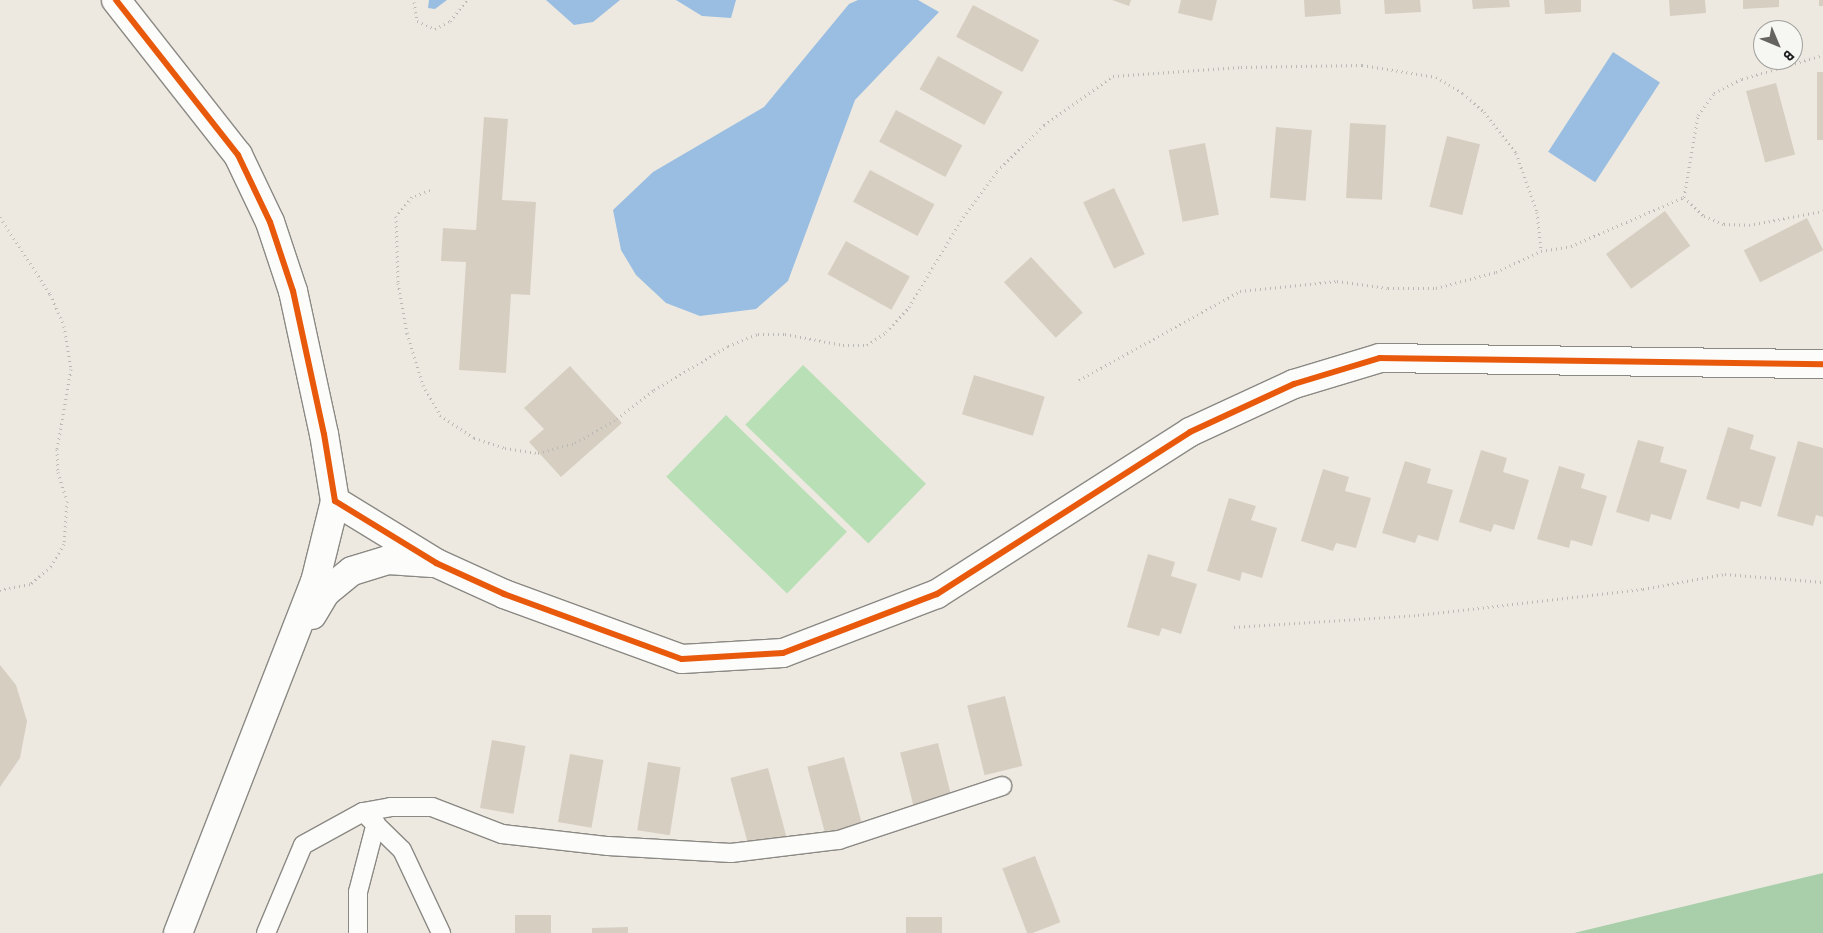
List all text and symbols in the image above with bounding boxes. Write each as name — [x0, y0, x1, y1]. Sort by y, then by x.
north arrow — [1753, 20, 1803, 70]
text: B — [1779, 46, 1797, 64]

